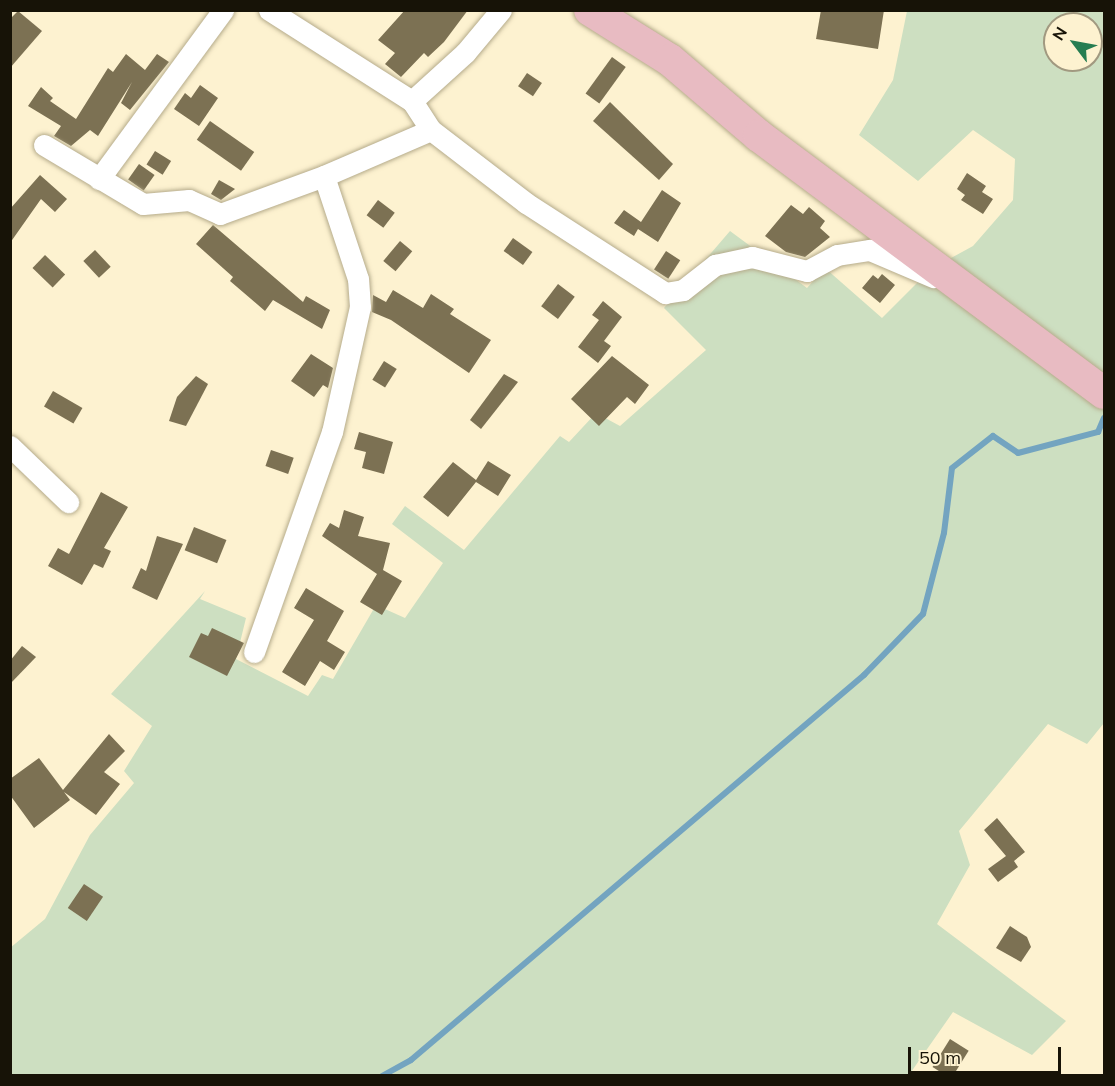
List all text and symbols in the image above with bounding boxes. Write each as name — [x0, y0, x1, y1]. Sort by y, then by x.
north arrow — [1043, 12, 1103, 72]
text: N — [1048, 23, 1071, 44]
scale bar — [911, 1035, 1064, 1073]
text: 50 m — [919, 1046, 961, 1069]

